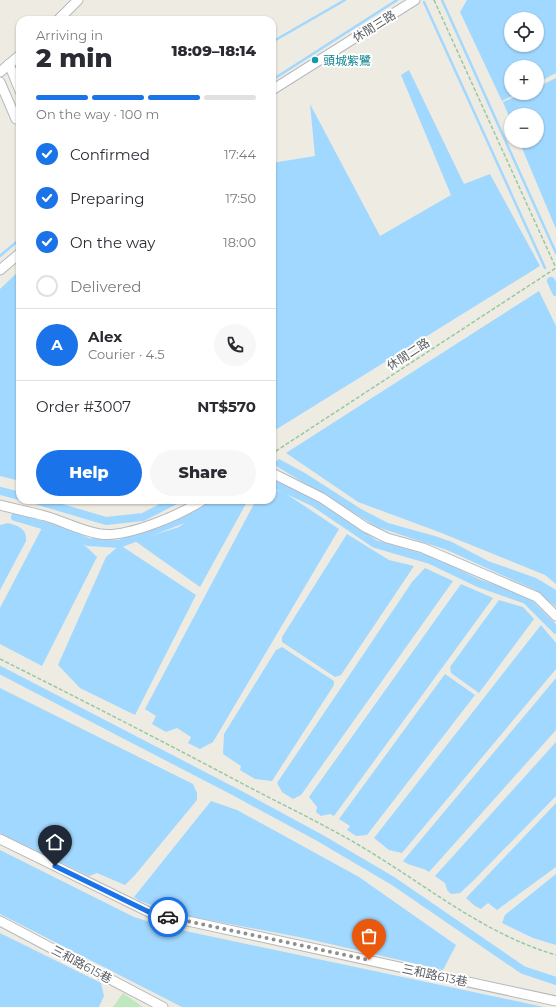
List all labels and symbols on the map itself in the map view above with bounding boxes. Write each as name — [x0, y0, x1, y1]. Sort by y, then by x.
street label: 休閒三路 — [350, 7, 398, 45]
place label: 頭城紫鷺 — [323, 53, 371, 68]
marker: 頭城紫鷺 — [310, 55, 320, 65]
street label: 休閒二路 — [384, 335, 432, 373]
pin — [38, 825, 72, 866]
courier — [148, 897, 188, 937]
pin — [352, 919, 386, 960]
street label: 三和路615巷 — [49, 942, 115, 986]
street label: 三和路613巷 — [401, 961, 469, 989]

